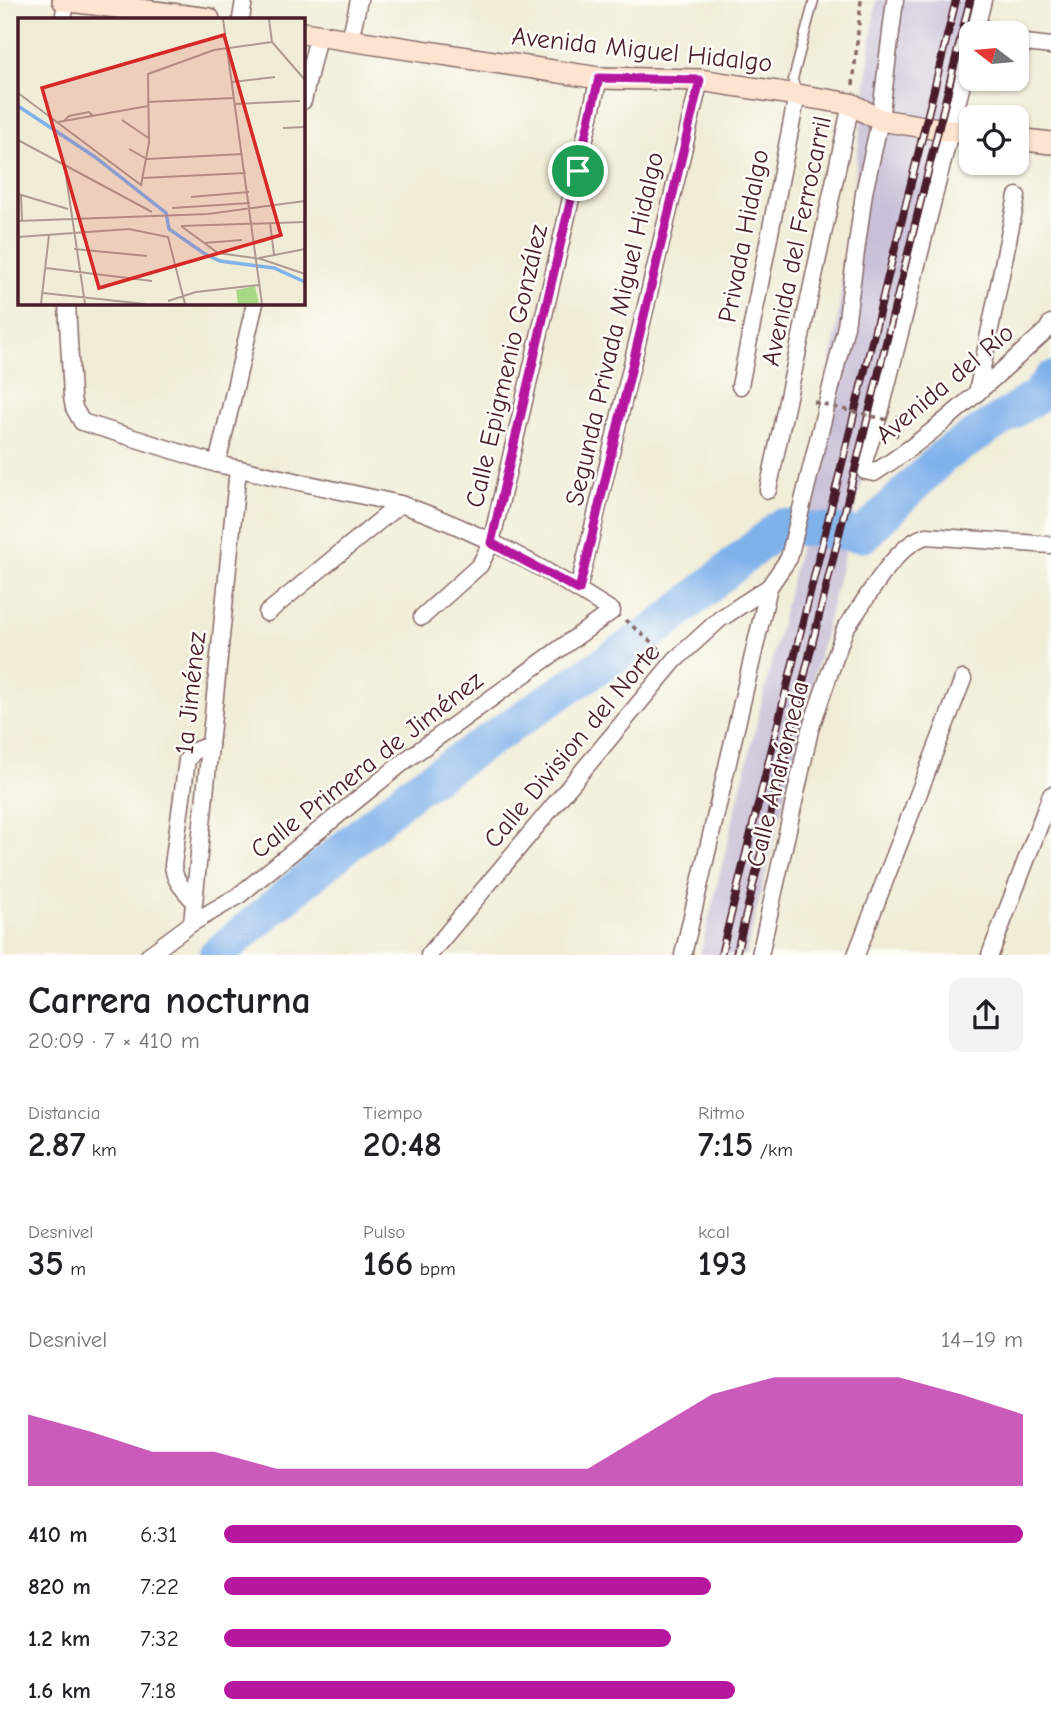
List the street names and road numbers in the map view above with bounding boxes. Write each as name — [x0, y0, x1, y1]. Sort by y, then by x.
street label: Avenida Miguel Hidalgo — [510, 21, 774, 79]
street label: Avenida del Ferrocarril — [756, 113, 838, 369]
street label: Privada Hidalgo — [713, 147, 775, 325]
street label: Segunda Privada Miguel Hidalgo — [560, 149, 670, 509]
street label: Calle Epigmenio González — [460, 221, 554, 511]
street label: Avenida del Río — [870, 318, 1020, 450]
street label: 1a Jiménez — [170, 630, 212, 756]
street label: Calle Division del Norte — [478, 638, 666, 854]
street label: Calle Primera de Jiménez — [245, 665, 489, 865]
street label: Calle Andrómeda — [740, 678, 816, 870]

